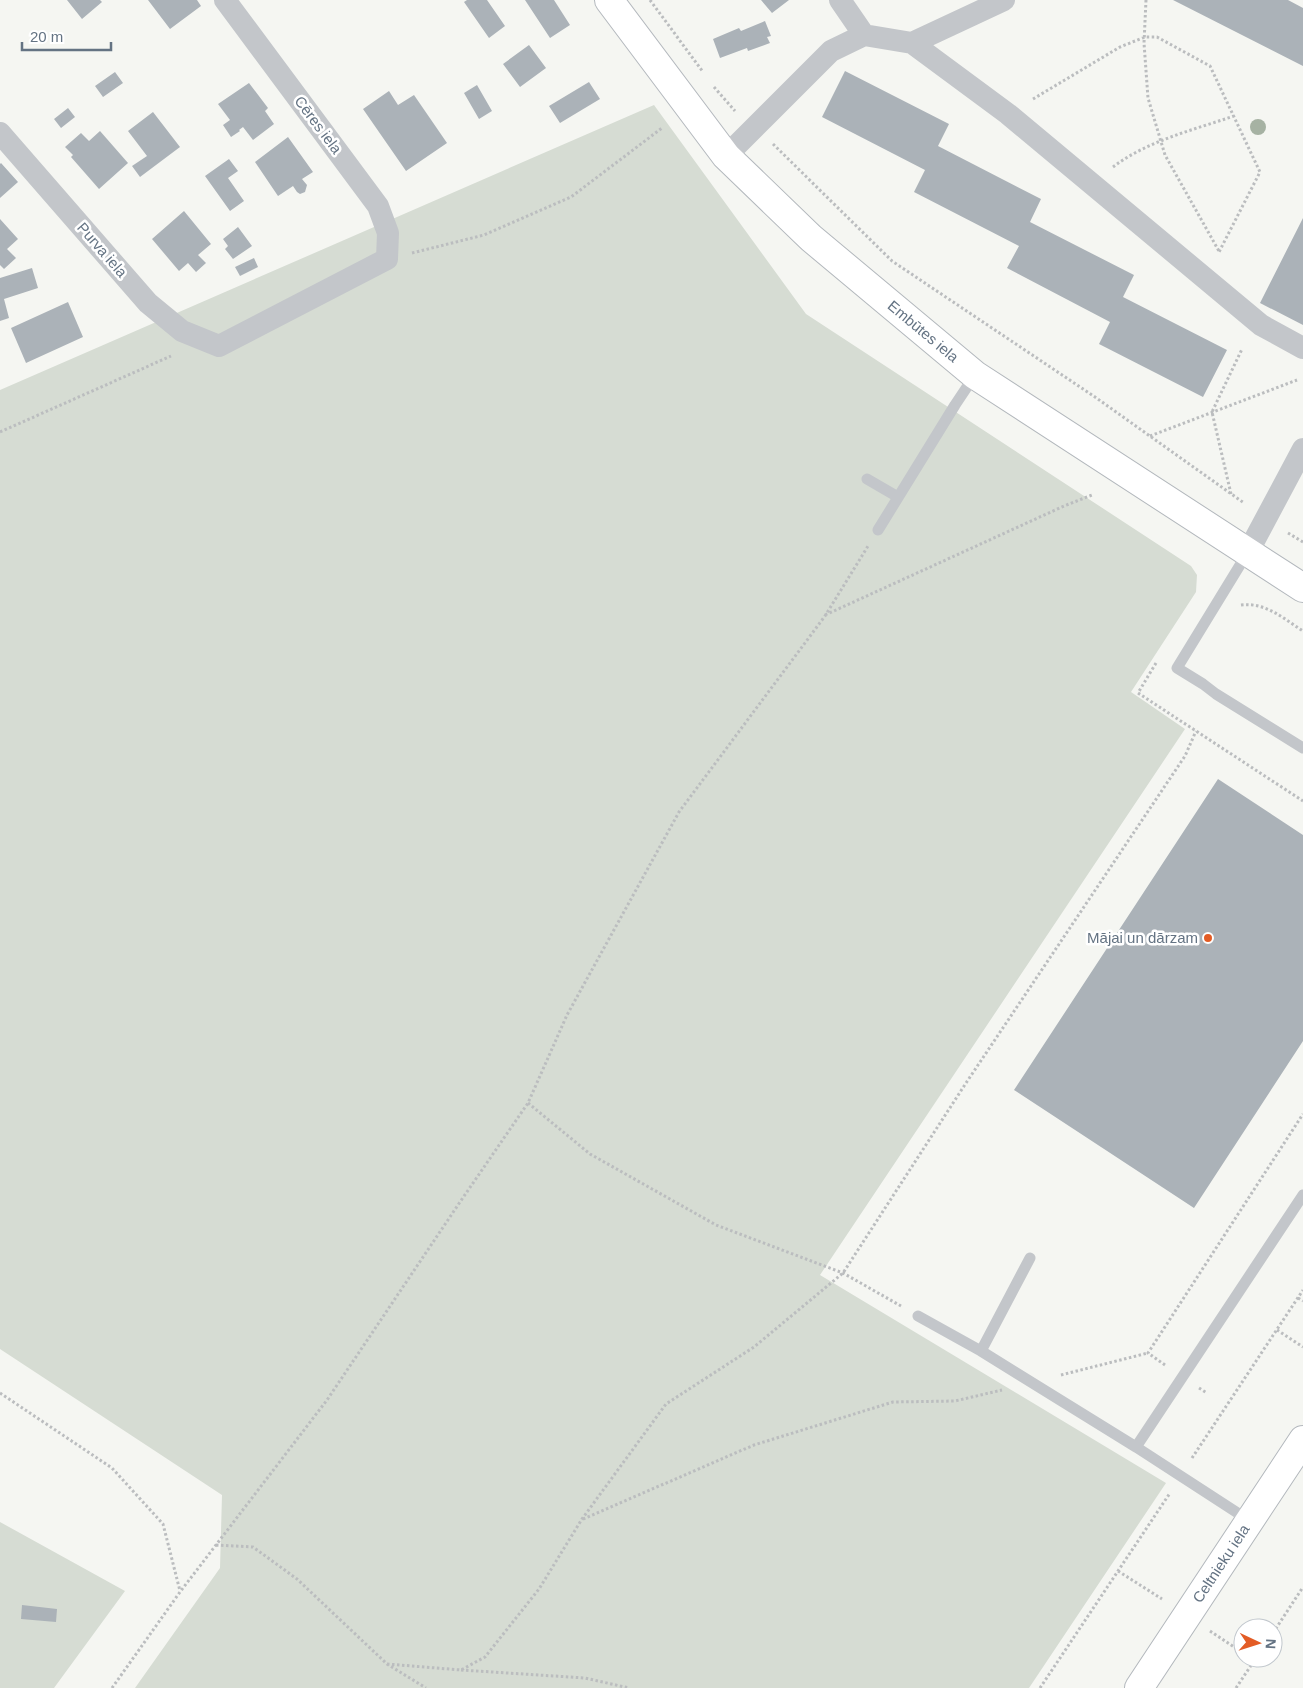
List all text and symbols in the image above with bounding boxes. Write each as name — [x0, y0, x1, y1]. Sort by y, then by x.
scale bar — [22, 20, 111, 52]
text: 20 m — [30, 28, 63, 45]
street label: Cēres iela — [291, 93, 346, 157]
street label: Purva iela — [74, 219, 131, 281]
street label: Embūtes iela — [885, 297, 963, 366]
place label: Mājai un dārzam — [1087, 929, 1198, 946]
marker: Mājai un dārzam — [1202, 932, 1214, 944]
street label: Celtnieku iela — [1189, 1521, 1253, 1606]
north arrow — [1233, 1618, 1283, 1668]
text: N — [1263, 1638, 1279, 1650]

